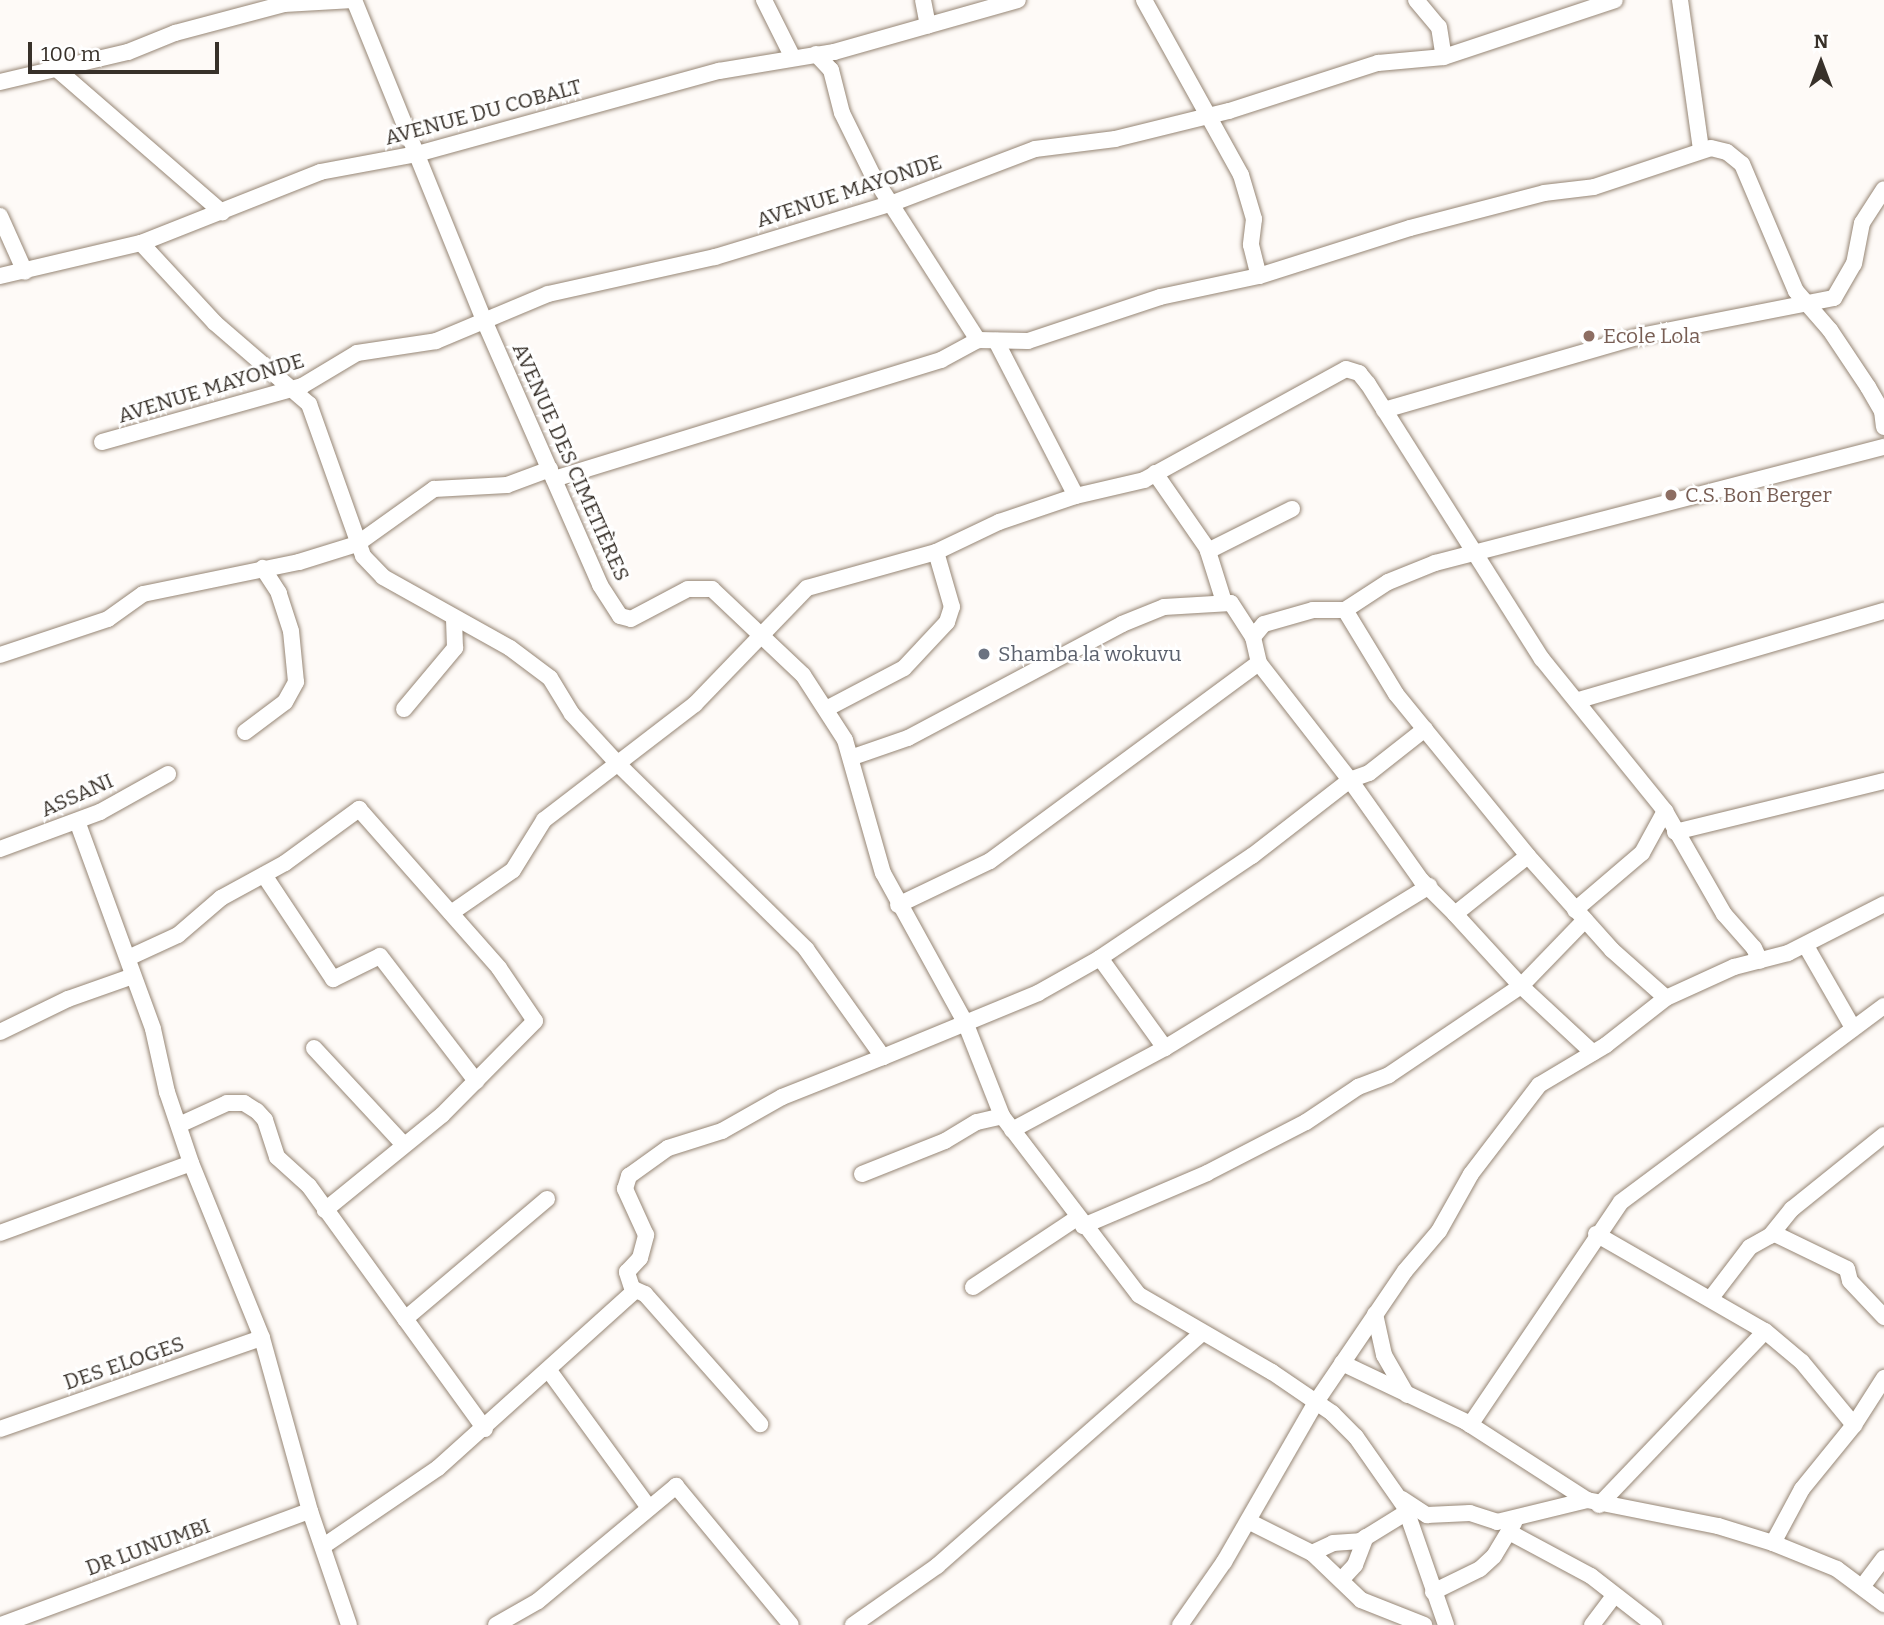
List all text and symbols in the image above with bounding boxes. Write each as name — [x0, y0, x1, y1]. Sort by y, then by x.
scale bar — [32, 28, 222, 72]
north arrow — [1786, 28, 1856, 98]
text: N — [1814, 30, 1828, 53]
text: 100 m — [41, 41, 101, 67]
street label: AVENUE DU COBALT — [382, 74, 584, 150]
street label: AVENUE MAYONDE — [753, 149, 945, 233]
place label: Ecole Lola — [1603, 323, 1701, 349]
marker: Ecole Lola — [1581, 328, 1597, 344]
street label: AVENUE DES CIMETIÈRES — [507, 339, 635, 585]
street label: AVENUE MAYONDE — [115, 348, 307, 428]
place label: C.S. Bon Berger — [1685, 482, 1832, 508]
marker: C.S. Bon Berger — [1663, 487, 1679, 503]
place label: Shamba la wokuvu — [998, 641, 1181, 667]
marker: Shamba la wokuvu — [976, 646, 992, 662]
street label: ASSANI — [37, 768, 117, 822]
street label: DES ELOGES — [61, 1331, 187, 1395]
street label: DR LUNUMBI — [82, 1513, 214, 1581]

